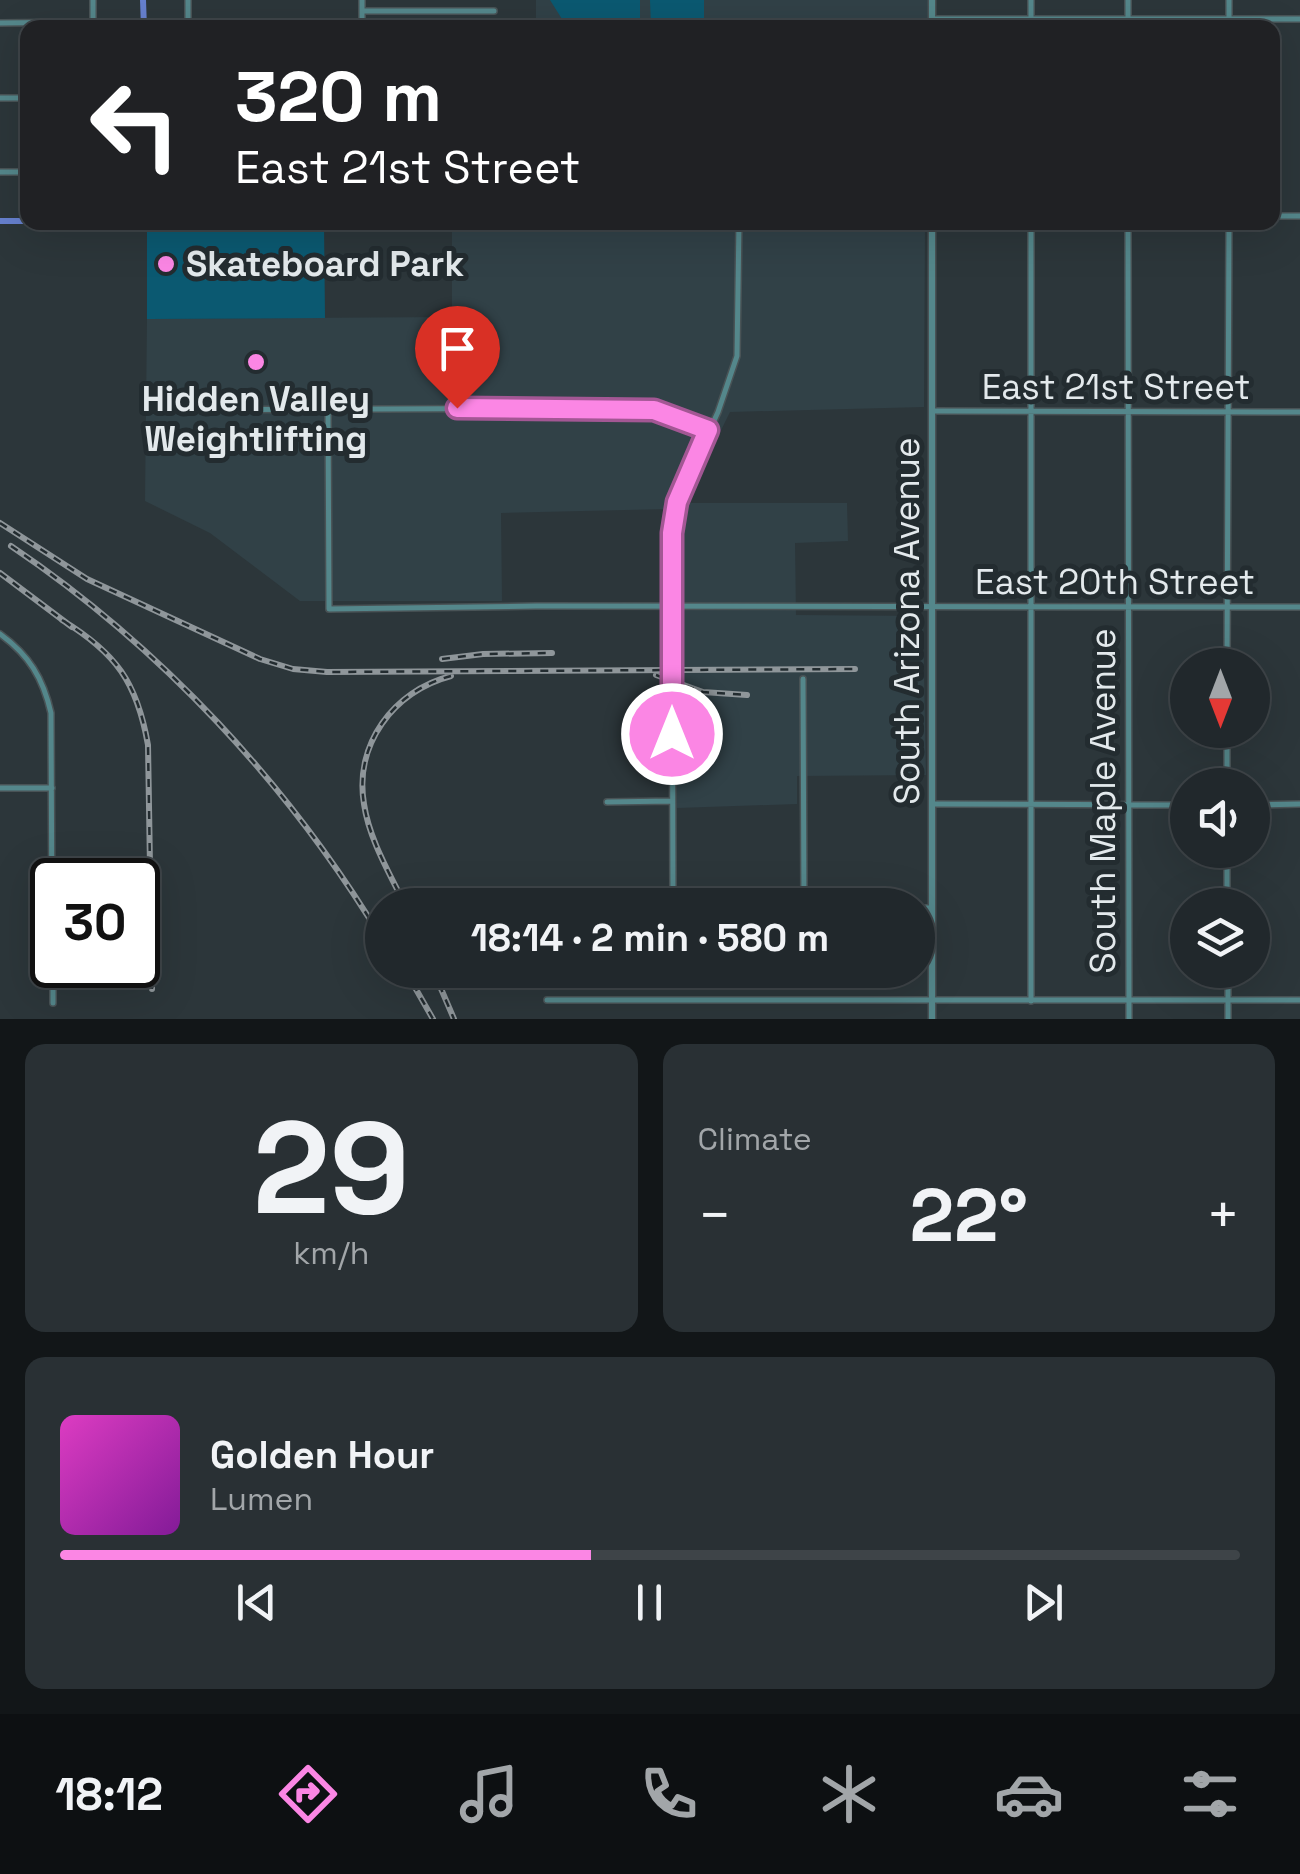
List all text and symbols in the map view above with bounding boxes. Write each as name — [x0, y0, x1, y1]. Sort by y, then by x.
text: 320 m — [235, 52, 442, 141]
icon: left — [70, 60, 200, 190]
text: East 21st Street — [235, 139, 580, 196]
place label: Skateboard Park — [186, 242, 464, 286]
marker: Skateboard Park — [155, 253, 177, 275]
pin — [415, 306, 500, 409]
icon: arrive — [430, 321, 485, 376]
marker: Hidden Valley Weightlifting — [245, 351, 267, 373]
street label: East 21st Street — [982, 365, 1250, 409]
place label: Hidden Valley Weightlifting — [142, 377, 370, 461]
street label: South Arizona Avenue — [885, 437, 929, 805]
street label: East 20th Street — [975, 560, 1255, 604]
street label: South Maple Avenue — [1081, 628, 1125, 974]
north arrow — [1170, 648, 1270, 748]
map controls — [1170, 648, 1270, 988]
position arrow — [620, 682, 724, 786]
button: sound — [1170, 768, 1270, 868]
speed limit sign: 30 — [30, 858, 160, 988]
button: layers — [1170, 888, 1270, 988]
text: 18:14 · 2 min · 580 m — [471, 914, 829, 962]
text: 29 — [253, 1085, 410, 1251]
text: Climate — [698, 1119, 812, 1159]
text: 22° — [909, 1167, 1028, 1263]
text: − — [698, 1180, 732, 1250]
text: + — [1206, 1180, 1240, 1250]
text: km/h — [293, 1233, 369, 1273]
text: Golden Hour — [210, 1431, 434, 1479]
text: Lumen — [210, 1479, 313, 1519]
icon: previous — [229, 1575, 284, 1630]
icon: pause — [622, 1575, 677, 1630]
icon: next — [1016, 1575, 1071, 1630]
icon: directions — [273, 1759, 343, 1829]
icon: music — [454, 1759, 524, 1829]
icon: phone — [634, 1759, 704, 1829]
icon: climate — [814, 1759, 884, 1829]
icon: car — [994, 1759, 1064, 1829]
icon: filters — [1175, 1759, 1245, 1829]
text: 18:12 — [55, 1766, 163, 1823]

